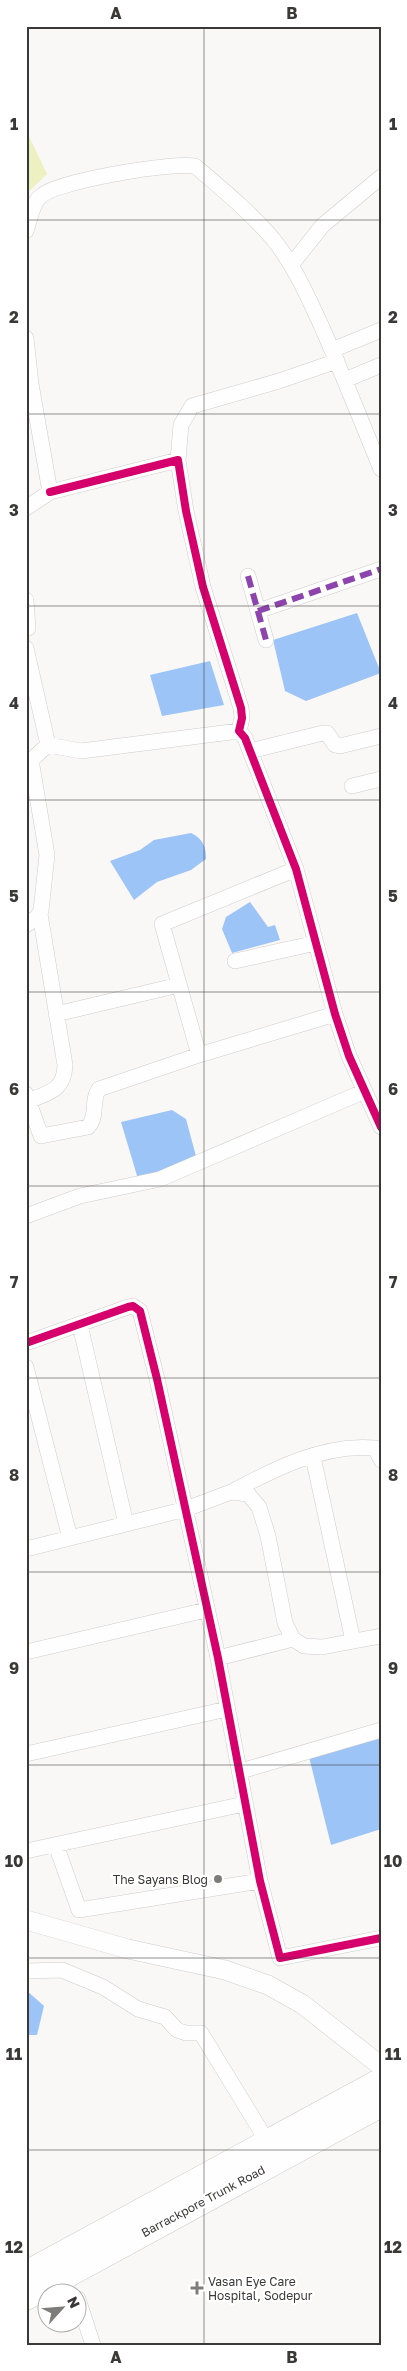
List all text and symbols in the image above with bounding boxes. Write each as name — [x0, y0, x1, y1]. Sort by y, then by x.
text: A — [110, 3, 122, 23]
text: B — [286, 3, 298, 23]
text: 1 — [10, 114, 18, 134]
text: 1 — [389, 114, 397, 134]
text: 2 — [9, 307, 19, 327]
text: 2 — [388, 307, 398, 327]
text: 3 — [9, 500, 19, 520]
text: 3 — [388, 500, 398, 520]
text: 4 — [9, 693, 19, 713]
text: 4 — [388, 693, 398, 713]
text: 5 — [9, 886, 19, 906]
text: 5 — [388, 886, 398, 906]
text: 6 — [9, 1079, 19, 1099]
text: 6 — [388, 1079, 398, 1099]
text: 7 — [10, 1272, 19, 1292]
text: 7 — [389, 1272, 398, 1292]
text: 8 — [9, 1465, 19, 1485]
text: 8 — [388, 1465, 398, 1485]
text: 9 — [9, 1658, 19, 1678]
text: 9 — [388, 1658, 398, 1678]
text: 10 — [5, 1851, 23, 1871]
text: 10 — [384, 1851, 402, 1871]
place label: The Sayans Blog — [113, 1872, 208, 1887]
marker: The Sayans Blog — [212, 1873, 224, 1885]
text: 11 — [6, 2044, 22, 2064]
text: 11 — [385, 2044, 401, 2064]
street label: Barrackpore Trunk Road — [139, 2162, 267, 2240]
text: 12 — [5, 2237, 23, 2257]
text: 12 — [384, 2237, 402, 2257]
place label: Vasan Eye Care Hospital, Sodepur — [208, 2274, 313, 2303]
marker: Vasan Eye Care Hospital, Sodepur — [190, 2281, 204, 2295]
north arrow — [38, 2284, 88, 2334]
text: N — [64, 2294, 84, 2311]
text: A — [110, 2347, 122, 2367]
text: B — [286, 2347, 298, 2367]

